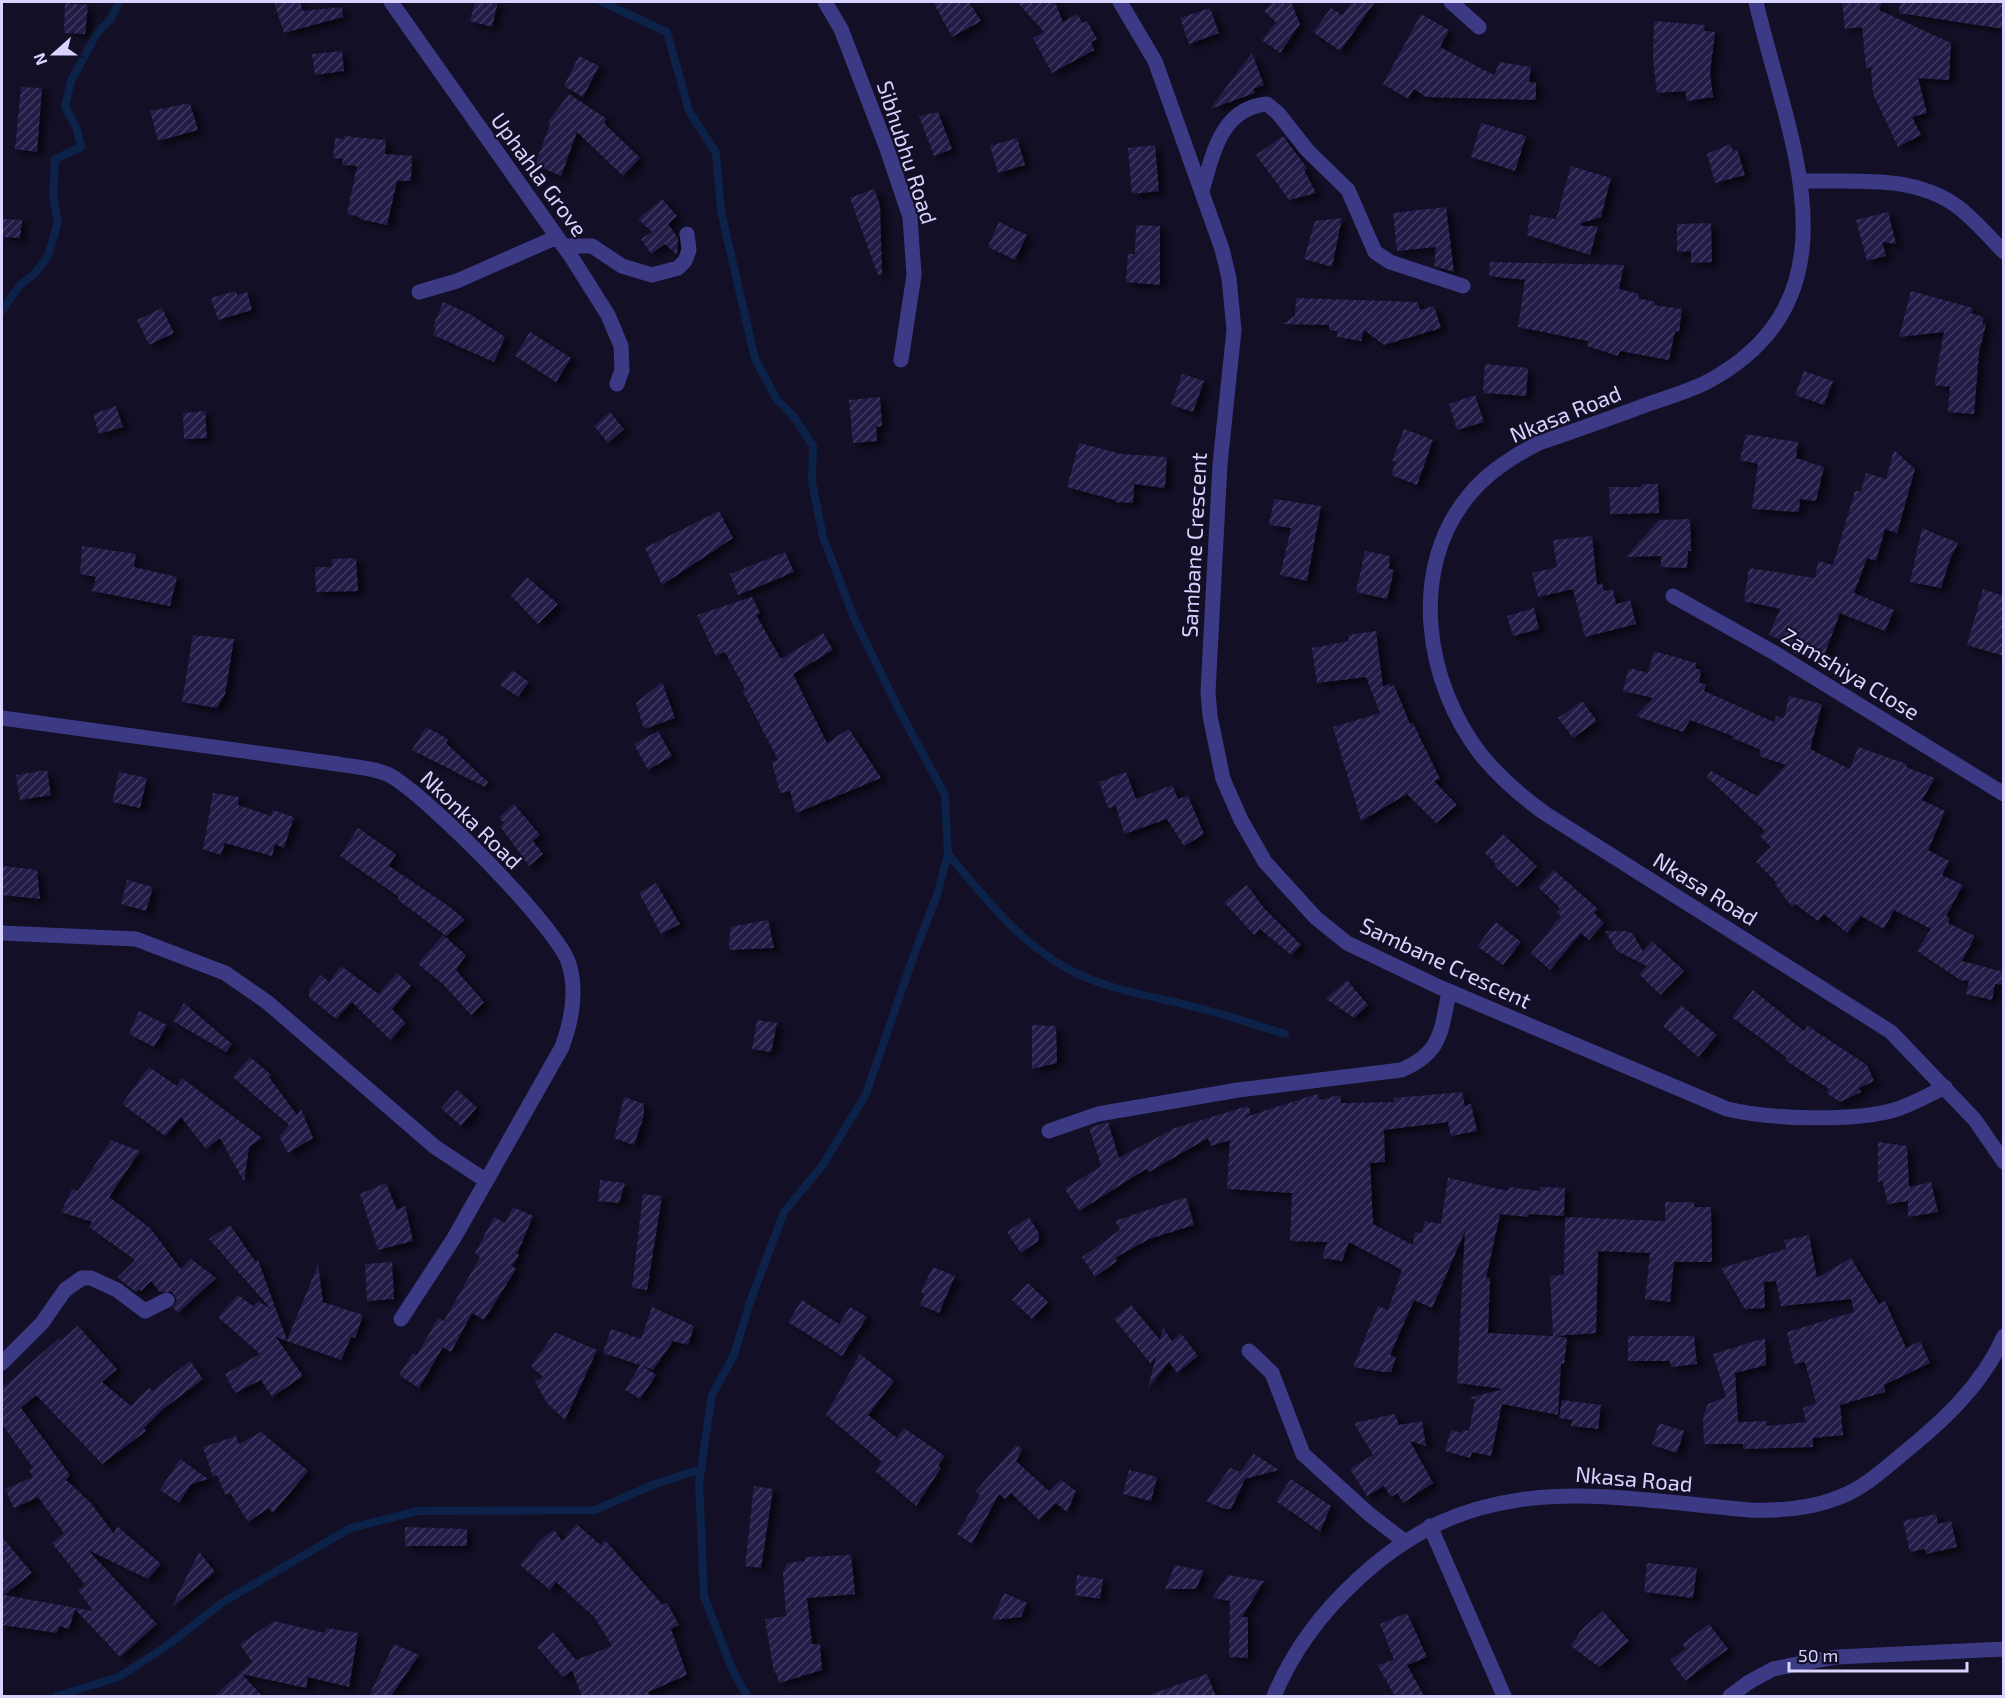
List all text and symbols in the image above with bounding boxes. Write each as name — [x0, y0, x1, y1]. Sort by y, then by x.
north arrow — [24, 24, 84, 84]
text: N — [29, 51, 50, 68]
street label: Sibhubhu Road — [873, 77, 943, 227]
street label: Uphahla Grove — [486, 107, 594, 241]
street label: Nkasa Road — [1506, 379, 1624, 447]
street label: Sambane Crescent — [1175, 452, 1211, 638]
street label: Zamshiya Close — [1777, 622, 1925, 724]
street label: Nkonka Road — [416, 764, 528, 874]
street label: Nkasa Road — [1649, 846, 1763, 930]
street label: Sambane Crescent — [1356, 911, 1536, 1013]
street label: Nkasa Road — [1574, 1460, 1694, 1496]
scale bar — [1789, 1635, 1968, 1673]
text: 50 m — [1798, 1644, 1838, 1666]

